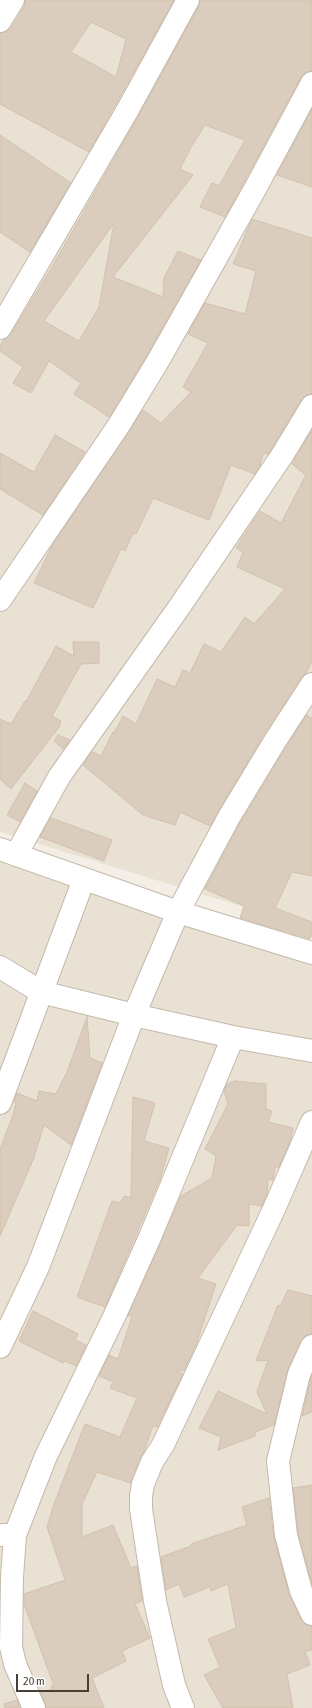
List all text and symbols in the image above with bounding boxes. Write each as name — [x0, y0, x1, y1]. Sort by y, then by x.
scale bar — [18, 1666, 91, 1692]
text: 20 m — [23, 1674, 45, 1688]

